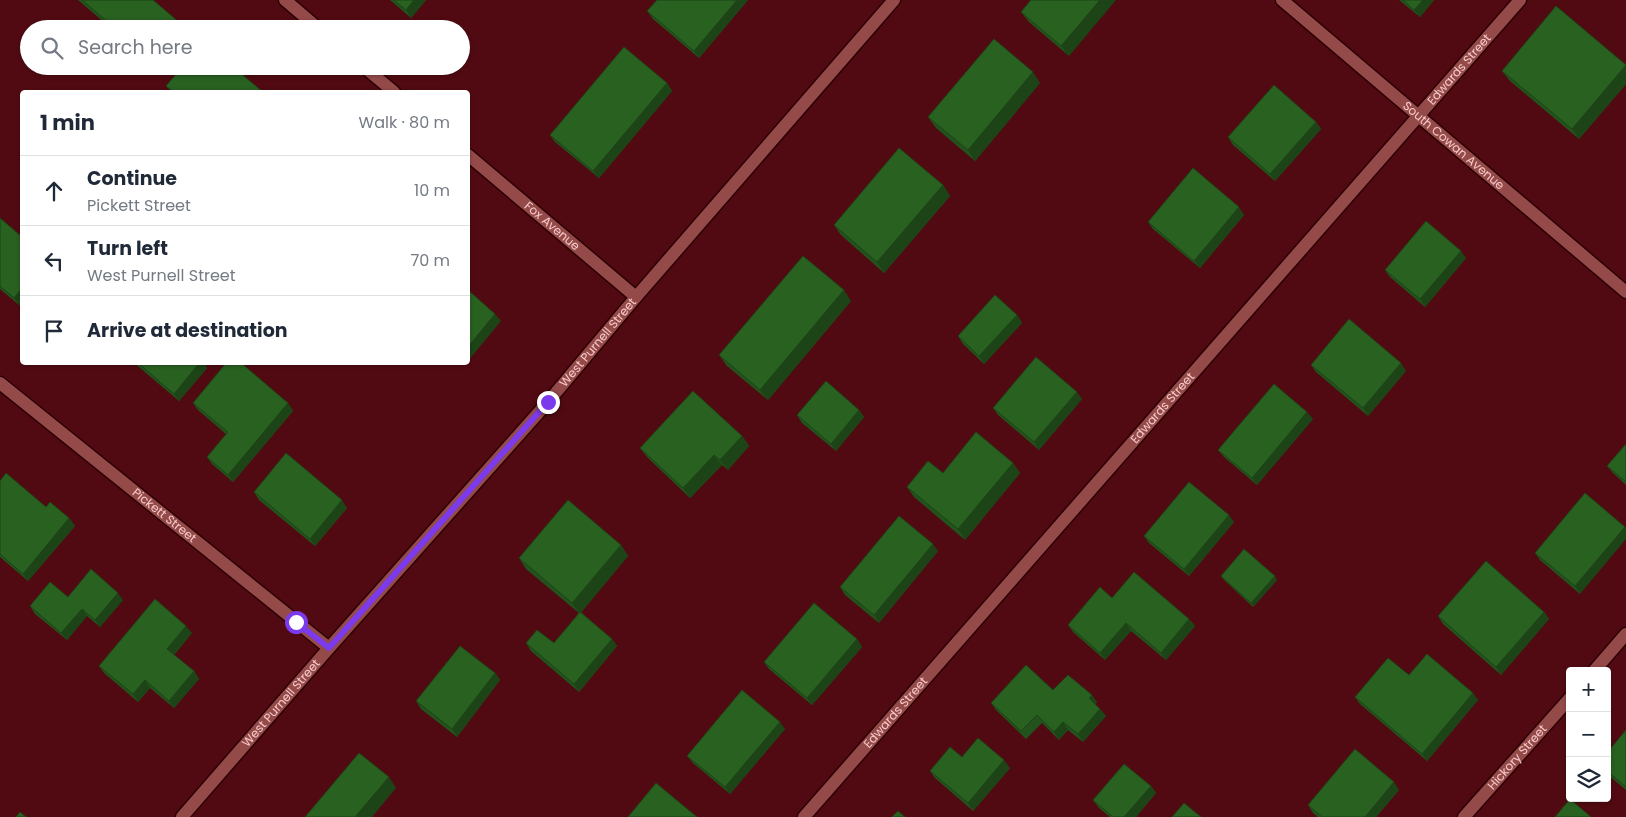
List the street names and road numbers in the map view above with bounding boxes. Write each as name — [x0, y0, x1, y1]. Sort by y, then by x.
street label: Edwards Street — [1423, 30, 1495, 108]
street label: South Cowan Avenue — [1399, 97, 1508, 193]
street label: Fox Avenue — [521, 197, 584, 254]
street label: West Purnell Street — [555, 294, 640, 390]
street label: Edwards Street — [1126, 368, 1198, 447]
street label: Pickett Street — [129, 484, 200, 546]
street label: West Purnell Street — [238, 655, 324, 750]
street label: Edwards Street — [859, 673, 931, 751]
street label: Hickory Street — [1483, 721, 1550, 793]

